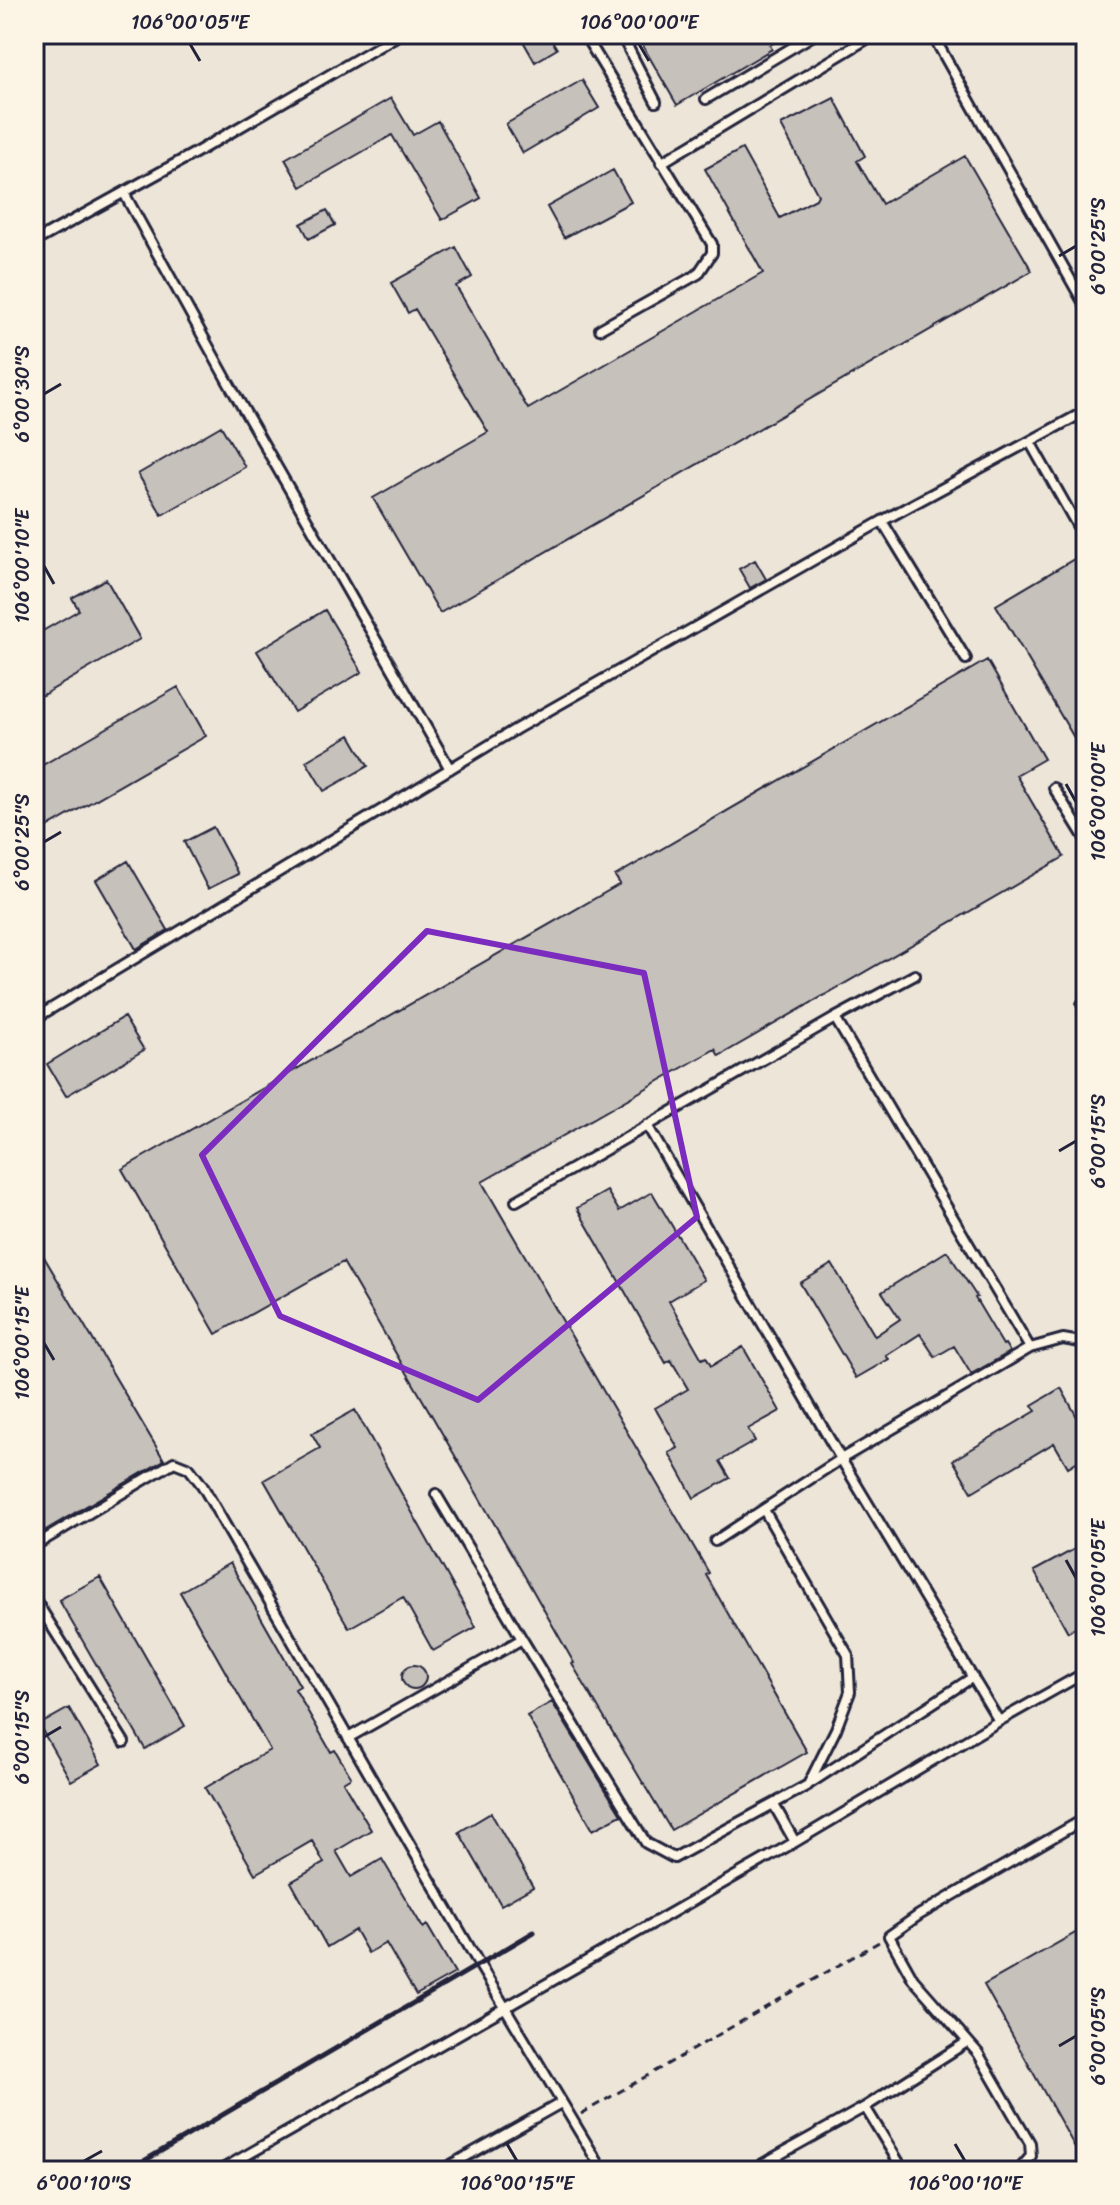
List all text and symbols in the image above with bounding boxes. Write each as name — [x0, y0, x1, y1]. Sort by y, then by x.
text: 106°00'05"E — [131, 5, 251, 40]
text: 106°00'00"E — [580, 5, 700, 40]
text: 6°00'25"S — [1081, 197, 1116, 295]
text: 6°00'30"S — [5, 345, 40, 443]
text: 106°00'10"E — [5, 507, 40, 623]
text: 106°00'00"E — [1081, 741, 1116, 861]
text: 6°00'25"S — [5, 793, 40, 891]
text: 6°00'15"S — [1081, 1093, 1116, 1188]
text: 106°00'15"E — [5, 1284, 40, 1400]
text: 106°00'05"E — [1081, 1517, 1116, 1637]
text: 6°00'15"S — [5, 1689, 40, 1784]
text: 6°00'05"S — [1081, 1986, 1116, 2085]
text: 6°00'10"S — [37, 2166, 132, 2201]
text: 106°00'15"E — [460, 2166, 576, 2201]
text: 106°00'10"E — [908, 2166, 1024, 2201]

